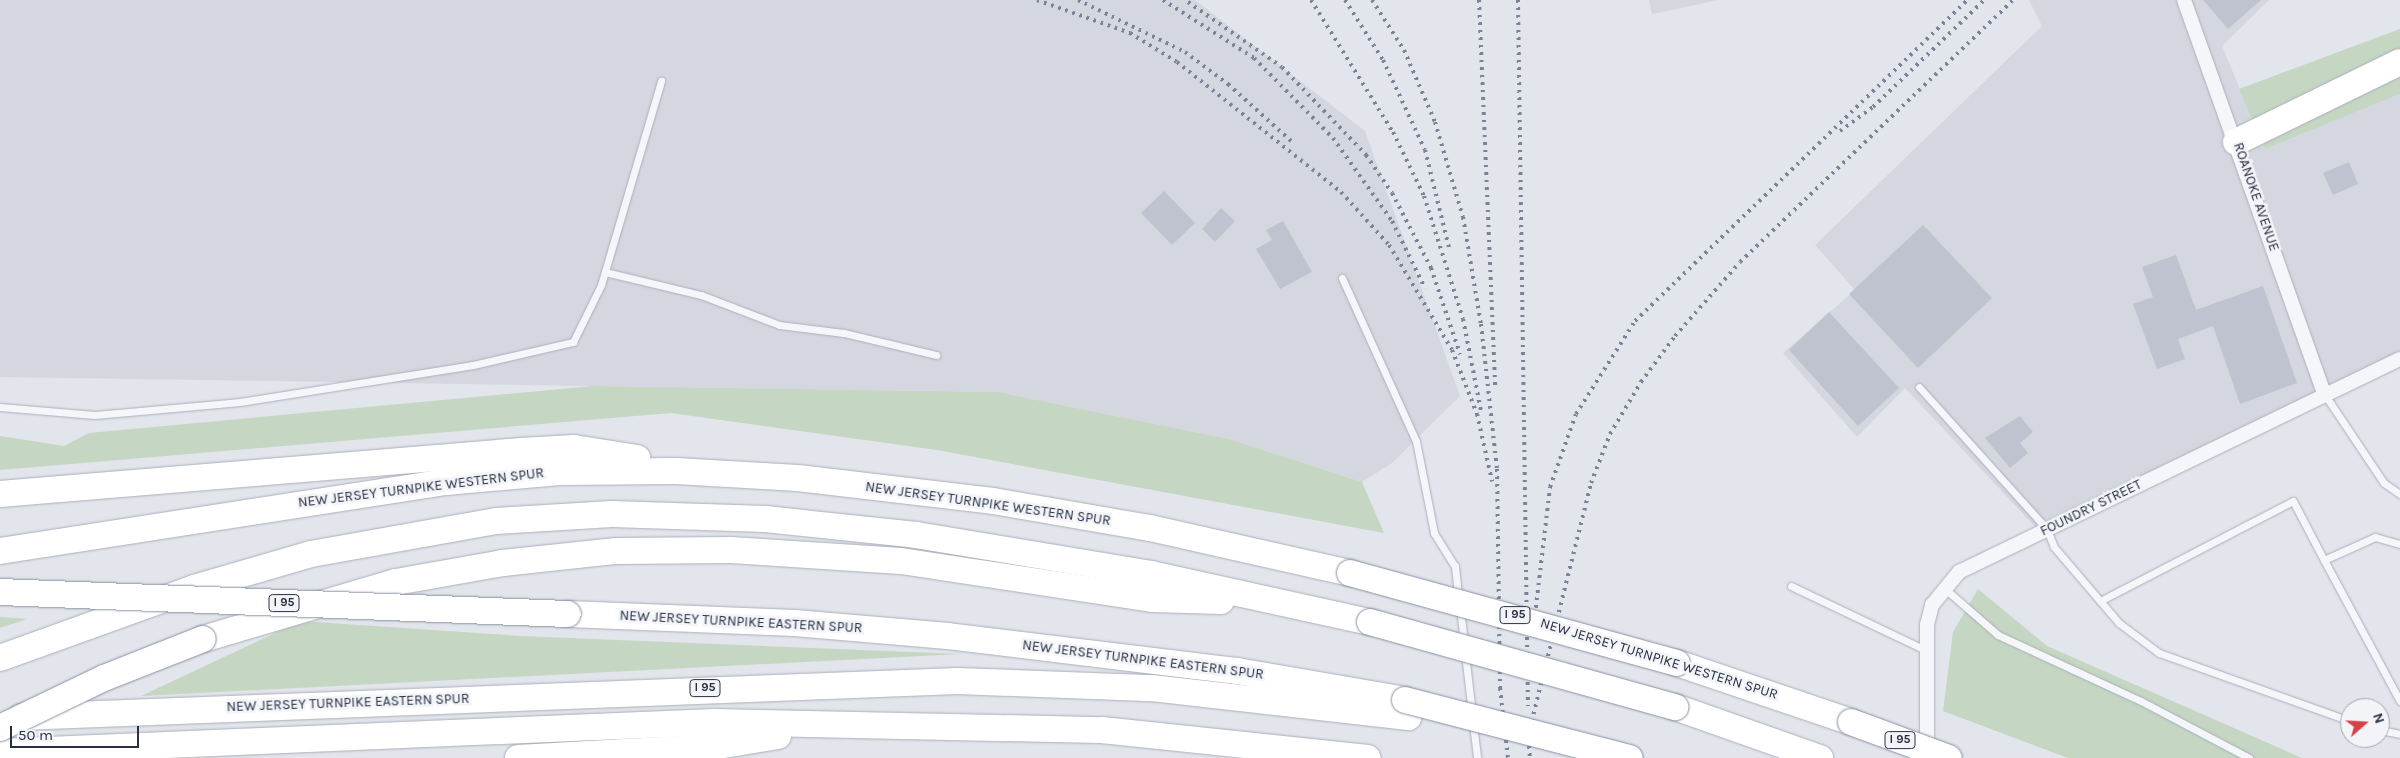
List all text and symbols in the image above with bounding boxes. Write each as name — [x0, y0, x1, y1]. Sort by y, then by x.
street label: ROANOKE AVENUE — [2230, 140, 2282, 254]
street label: NEW JERSEY TURNPIKE WESTERN SPUR — [297, 465, 545, 511]
street label: FOUNDRY STREET — [2038, 476, 2144, 540]
street label: NEW JERSEY TURNPIKE WESTERN SPUR — [864, 478, 1112, 530]
road number: I 95 — [268, 594, 300, 612]
road number: I 95 — [1499, 606, 1531, 624]
street label: NEW JERSEY TURNPIKE EASTERN SPUR — [619, 607, 863, 637]
street label: NEW JERSEY TURNPIKE WESTERN SPUR — [1538, 615, 1780, 703]
street label: NEW JERSEY TURNPIKE EASTERN SPUR — [1021, 637, 1265, 683]
road number: I 95 — [689, 678, 721, 698]
street label: NEW JERSEY TURNPIKE EASTERN SPUR — [226, 690, 470, 716]
north arrow — [2340, 698, 2390, 748]
text: N — [2369, 711, 2388, 726]
scale bar — [12, 716, 141, 748]
text: 50 m — [18, 726, 53, 744]
road number: I 95 — [1884, 730, 1916, 750]

